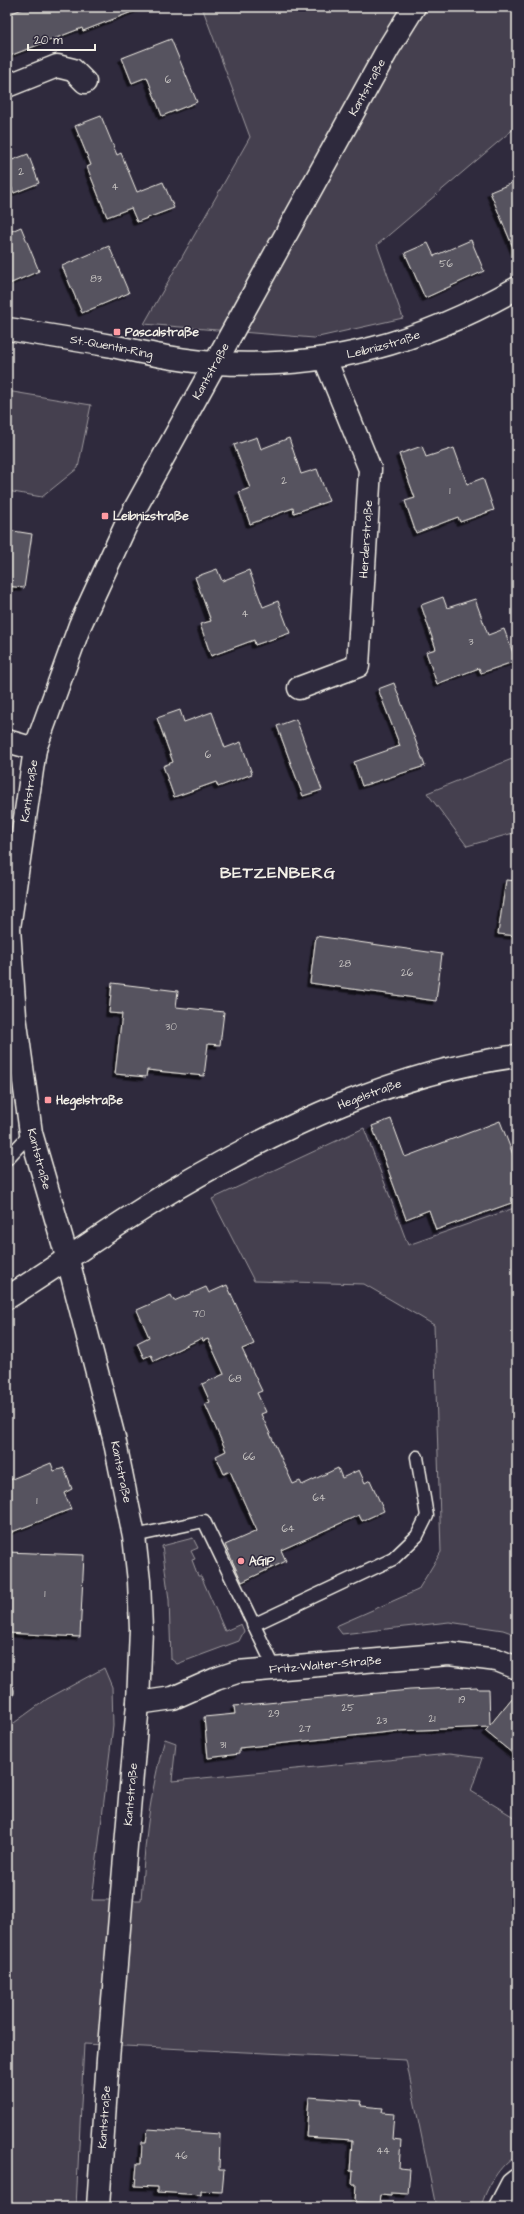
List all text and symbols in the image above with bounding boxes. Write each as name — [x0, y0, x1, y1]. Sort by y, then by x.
scale bar — [28, 26, 95, 52]
text: 20 m — [34, 32, 63, 49]
street label: Kantstraße — [344, 55, 390, 119]
house number: 6 — [165, 73, 172, 87]
house number: 2 — [18, 165, 24, 179]
house number: 4 — [112, 180, 119, 194]
house number: 56 — [439, 257, 453, 271]
house number: 83 — [90, 272, 102, 286]
place label: Pascalstraße — [125, 324, 200, 341]
street label: Leibnizstraße — [345, 326, 423, 363]
marker: Pascalstraße — [112, 327, 122, 337]
street label: St.-Quentin-Ring — [69, 331, 154, 364]
street label: Kantstraße — [188, 339, 234, 403]
house number: 2 — [281, 474, 287, 488]
house number: 1 — [449, 484, 451, 498]
street label: Herderstraße — [355, 499, 377, 579]
place label: Leibnizstraße — [113, 508, 189, 525]
marker: Leibnizstraße — [100, 511, 110, 521]
house number: 4 — [242, 607, 249, 621]
house number: 3 — [468, 635, 474, 649]
house number: 6 — [205, 748, 212, 762]
street label: Kantstraße — [16, 758, 42, 823]
district label: BETZENBERG — [220, 862, 336, 884]
house number: 28 — [339, 957, 352, 971]
house number: 26 — [401, 966, 414, 980]
house number: 30 — [165, 1020, 177, 1034]
street label: Hegelstraße — [335, 1074, 404, 1114]
place label: Hegelstraße — [56, 1092, 123, 1111]
marker: Hegelstraße — [43, 1095, 53, 1105]
street label: Kantstraße — [23, 1126, 55, 1192]
house number: 70 — [193, 1307, 205, 1321]
house number: 68 — [229, 1372, 242, 1386]
street label: Kantstraße — [106, 1439, 136, 1505]
house number: 66 — [243, 1450, 256, 1464]
house number: 64 — [312, 1491, 326, 1505]
house number: 1 — [36, 1494, 38, 1508]
house number: 64 — [281, 1522, 295, 1536]
place label: AGIP — [249, 1553, 275, 1570]
marker: AGIP — [236, 1556, 246, 1566]
house number: 1 — [44, 1587, 46, 1601]
street label: Fritz-Walter-Straße — [268, 1651, 383, 1678]
house number: 19 — [459, 1693, 466, 1707]
house number: 25 — [342, 1701, 354, 1715]
house number: 29 — [268, 1707, 280, 1721]
house number: 21 — [428, 1712, 436, 1726]
house number: 23 — [377, 1714, 387, 1728]
house number: 27 — [299, 1722, 311, 1736]
house number: 31 — [220, 1738, 227, 1752]
street label: Kantstraße — [119, 1762, 141, 1826]
street label: Kantstraße — [93, 2085, 115, 2149]
house number: 44 — [376, 2144, 390, 2158]
house number: 46 — [174, 2149, 188, 2163]

